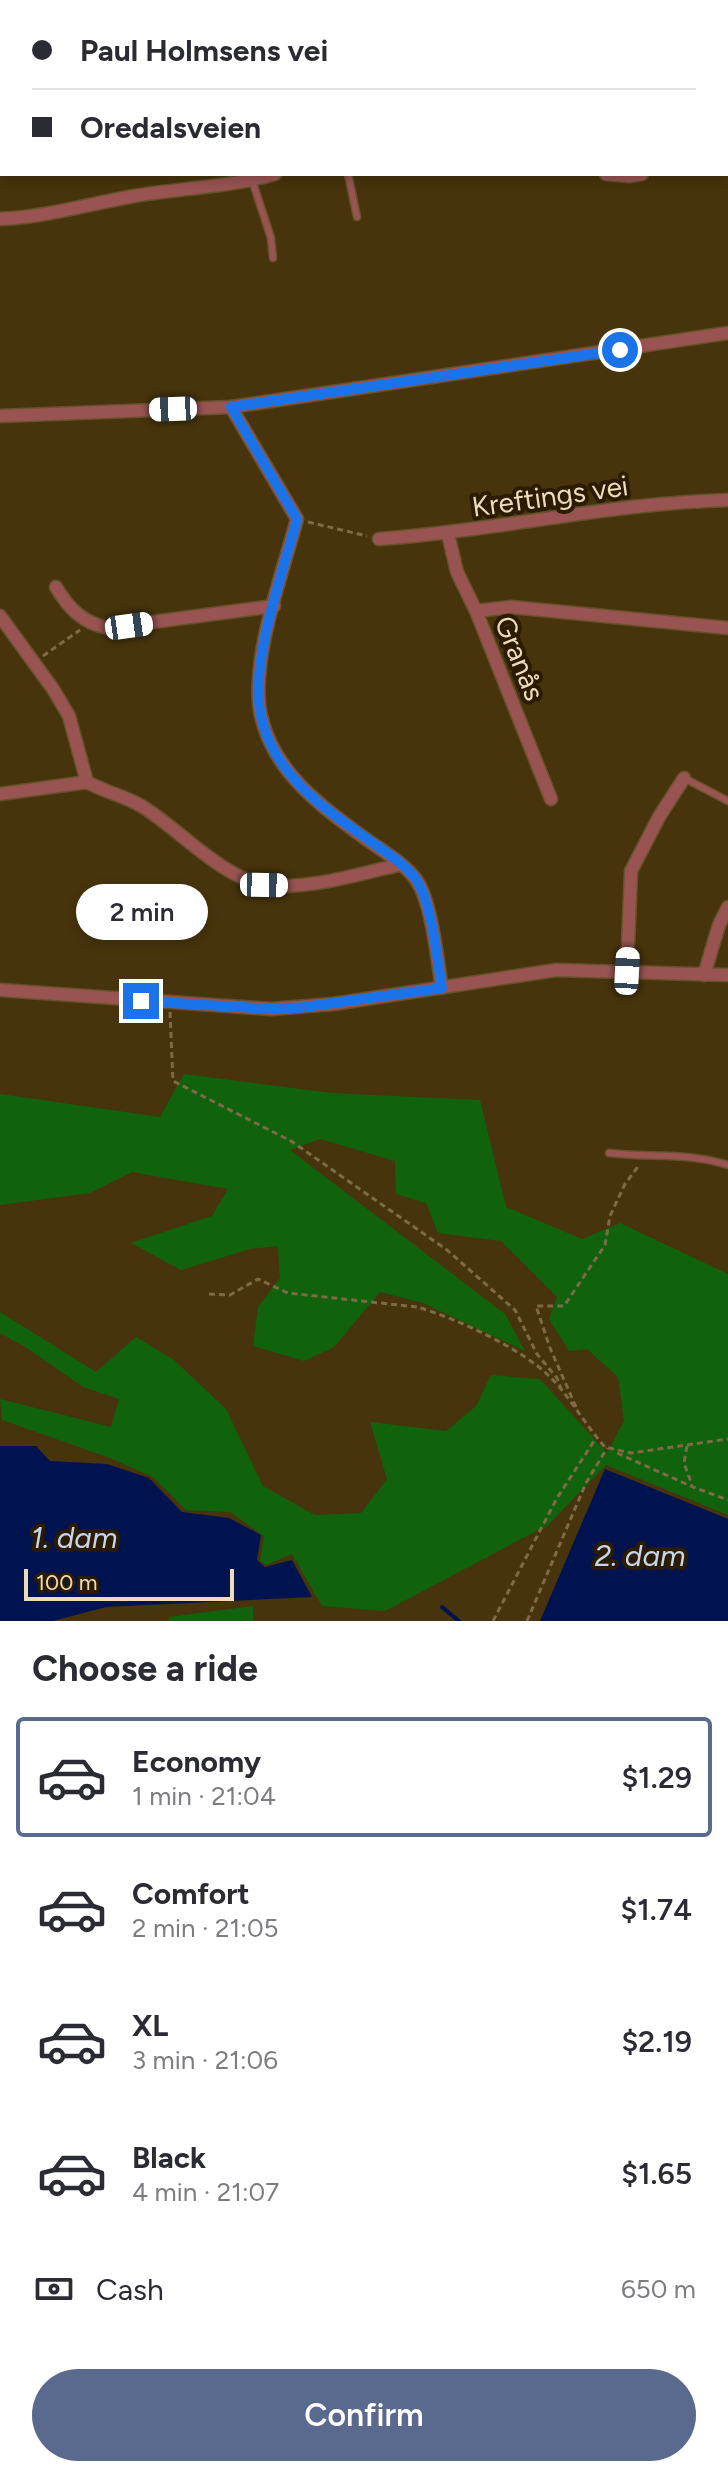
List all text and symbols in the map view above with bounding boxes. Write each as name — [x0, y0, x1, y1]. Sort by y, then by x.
text: Paul Holmsens vei — [80, 32, 328, 69]
text: Oredalsveien — [80, 109, 261, 146]
route start — [602, 332, 638, 368]
car — [149, 396, 197, 422]
street label: Kreftings vei — [470, 468, 630, 524]
car — [104, 611, 154, 641]
street label: Granås — [488, 611, 552, 705]
car — [240, 873, 288, 897]
callout: 2 min — [75, 885, 207, 941]
text: 2 min — [110, 896, 174, 928]
car — [614, 946, 640, 996]
route end — [123, 983, 159, 1019]
water label: 1. dam — [31, 1519, 117, 1556]
water label: 2. dam — [594, 1537, 686, 1574]
scale bar — [24, 1565, 234, 1601]
text: 100 m — [36, 1569, 97, 1596]
text: Choose a ride — [32, 1647, 258, 1690]
icon: car — [36, 1741, 108, 1813]
text: Economy — [132, 1743, 261, 1780]
text: $1.29 — [621, 1759, 692, 1796]
text: 1 min · 21:04 — [132, 1780, 276, 1812]
icon: car — [36, 1873, 108, 1945]
text: Comfort — [132, 1875, 250, 1912]
text: $1.74 — [620, 1891, 692, 1928]
text: 2 min · 21:05 — [132, 1912, 279, 1944]
icon: car — [36, 2005, 108, 2077]
text: XL — [132, 2007, 168, 2044]
text: $2.19 — [621, 2023, 692, 2060]
text: 3 min · 21:06 — [132, 2044, 278, 2076]
icon: car — [36, 2137, 108, 2209]
text: Black — [132, 2139, 206, 2176]
text: $1.65 — [621, 2155, 692, 2192]
text: 4 min · 21:07 — [132, 2176, 279, 2208]
icon: cash — [32, 2267, 76, 2311]
text: Cash — [96, 2271, 164, 2308]
text: 650 m — [621, 2273, 696, 2305]
button: Confirm — [32, 2369, 696, 2461]

